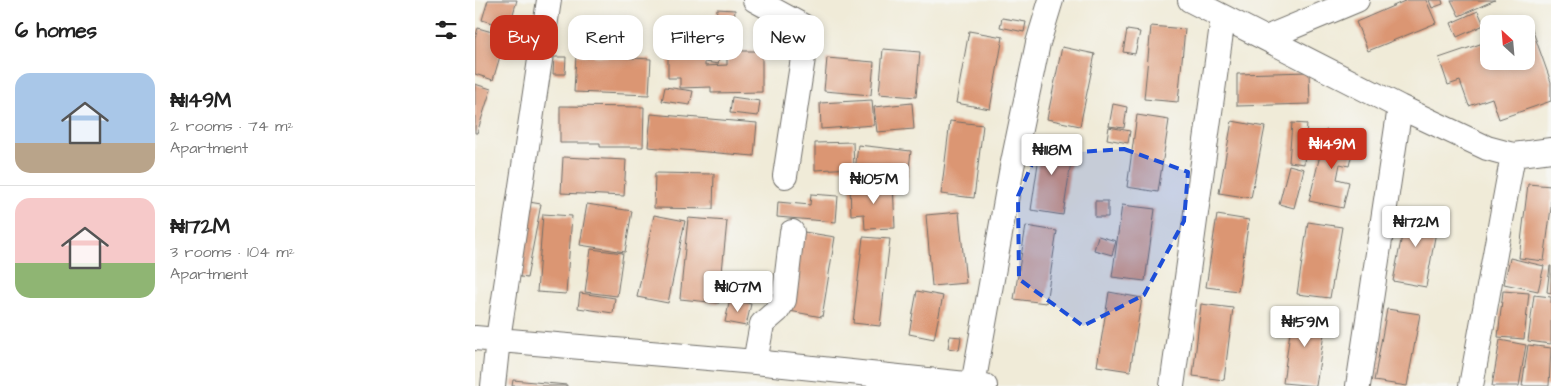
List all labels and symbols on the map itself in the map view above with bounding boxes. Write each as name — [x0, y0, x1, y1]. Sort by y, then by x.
north arrow — [1480, 15, 1535, 70]
pin: ₦149M — [1297, 128, 1367, 170]
pin: ₦118M — [1017, 134, 1087, 176]
pin: ₦105M — [839, 162, 909, 205]
pin: ₦172M — [1381, 206, 1451, 248]
pin: ₦107M — [703, 270, 773, 313]
pin: ₦159M — [1270, 306, 1340, 348]

